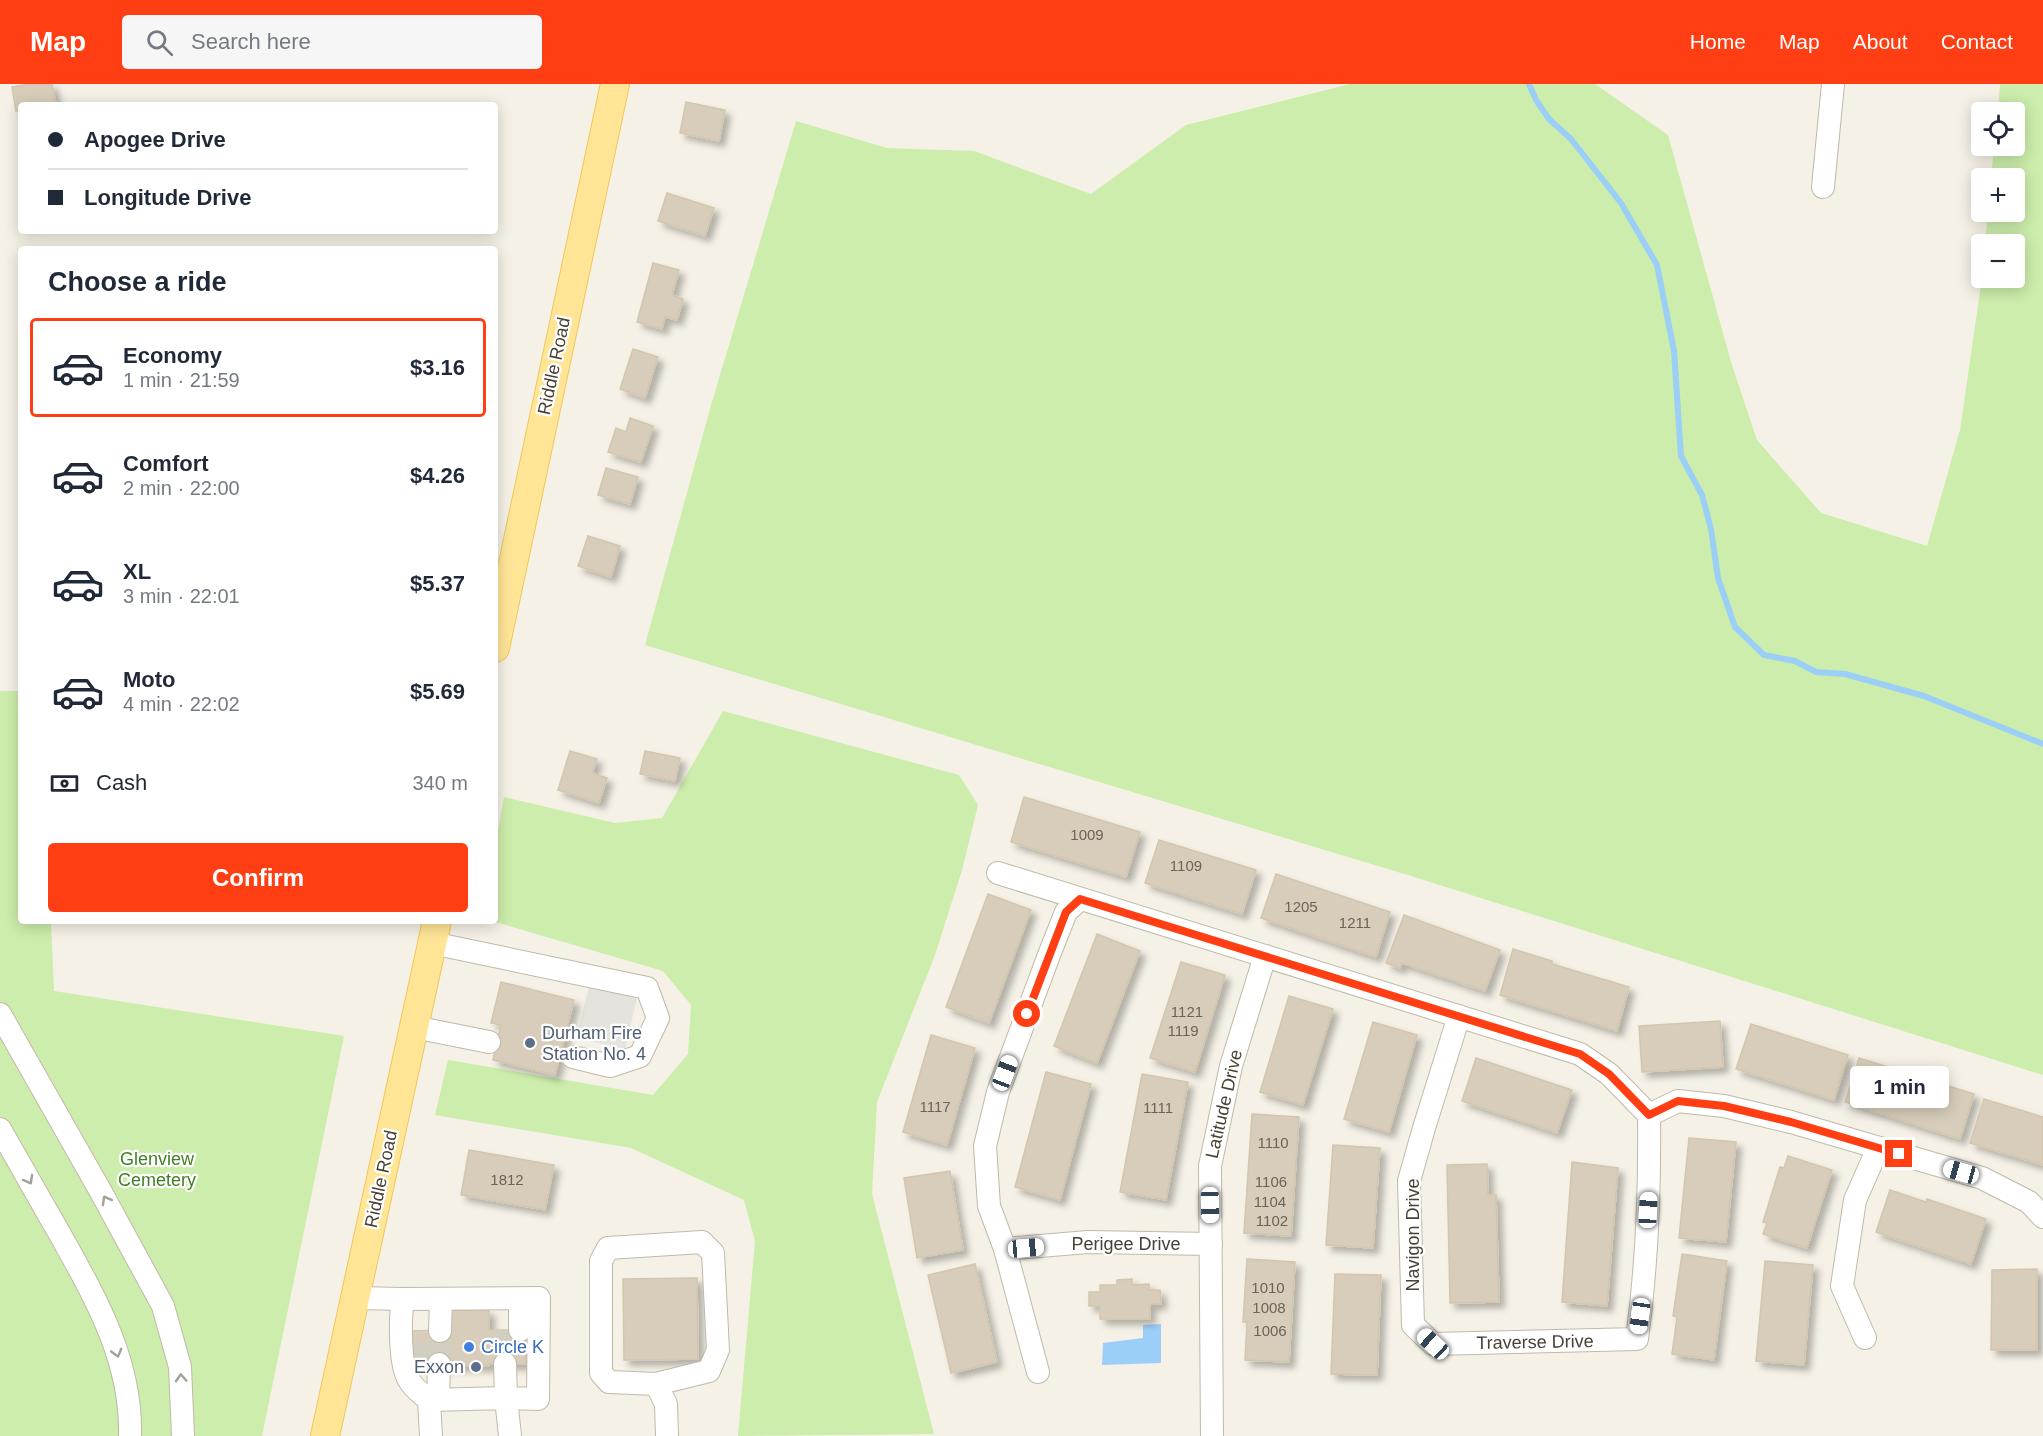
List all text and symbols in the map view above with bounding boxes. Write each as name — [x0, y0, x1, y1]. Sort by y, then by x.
search box — [122, 15, 542, 69]
text: Map — [30, 26, 86, 57]
icon: search — [143, 26, 176, 59]
text: Search here — [191, 29, 311, 54]
text: Home — [1690, 30, 1746, 53]
text: Map — [1779, 30, 1820, 53]
text: About — [1853, 30, 1908, 53]
text: Contact — [1941, 30, 2013, 53]
map controls — [1971, 102, 2025, 288]
button: locate — [1971, 102, 2025, 156]
text: Apogee Drive — [84, 127, 226, 152]
button: + — [1971, 168, 2025, 222]
text: Longitude Drive — [84, 185, 251, 210]
button: − — [1971, 234, 2025, 288]
text: Choose a ride — [48, 267, 227, 297]
street label: Riddle Road — [534, 315, 574, 417]
icon: car — [51, 341, 105, 395]
text: Economy — [123, 343, 222, 368]
text: $3.16 — [410, 355, 465, 380]
text: 1 min · 21:59 — [123, 369, 240, 391]
icon: car — [51, 449, 105, 503]
text: Comfort — [123, 451, 209, 476]
text: $4.26 — [410, 463, 465, 488]
text: 2 min · 22:00 — [123, 477, 240, 499]
icon: car — [51, 557, 105, 611]
text: XL — [123, 559, 151, 584]
text: $5.37 — [410, 571, 465, 596]
text: 3 min · 22:01 — [123, 585, 240, 607]
icon: car — [51, 665, 105, 719]
text: Moto — [123, 667, 176, 692]
text: $5.69 — [410, 679, 465, 704]
text: 4 min · 22:02 — [123, 693, 240, 715]
icon: cash — [48, 767, 81, 800]
text: Cash — [96, 770, 147, 795]
text: 340 m — [412, 772, 468, 794]
house number: 1009 — [1070, 826, 1104, 843]
button: Confirm — [48, 843, 468, 912]
house number: 1109 — [1170, 857, 1202, 874]
house number: 1205 — [1284, 898, 1318, 915]
house number: 1211 — [1339, 914, 1371, 931]
route start — [1013, 1000, 1040, 1027]
house number: 1121 — [1171, 1003, 1203, 1020]
house number: 1119 — [1167, 1022, 1199, 1039]
place label: Durham Fire Station No. 4 — [542, 1023, 646, 1064]
marker: Durham Fire Station No. 4 — [523, 1036, 537, 1050]
street label: Latitude Drive — [1202, 1048, 1246, 1160]
car — [990, 1053, 1020, 1093]
callout: 1 min — [1850, 1067, 1948, 1109]
text: 1 min — [1873, 1076, 1926, 1098]
house number: 1117 — [919, 1098, 951, 1115]
house number: 1111 — [1143, 1099, 1173, 1116]
street label: Riddle Road — [361, 1128, 401, 1230]
house number: 1110 — [1257, 1134, 1289, 1151]
route end — [1885, 1140, 1912, 1167]
park label: Glenview Cemetery — [118, 1149, 196, 1190]
car — [1941, 1158, 1981, 1186]
house number: 1812 — [490, 1171, 524, 1188]
house number: 1106 — [1255, 1173, 1287, 1190]
one-way arrow — [22, 1174, 33, 1184]
street label: Navigon Drive — [1403, 1178, 1423, 1292]
car — [1201, 1187, 1219, 1223]
car — [1638, 1192, 1658, 1228]
house number: 1104 — [1254, 1193, 1286, 1210]
one-way arrow — [101, 1195, 113, 1206]
house number: 1102 — [1256, 1212, 1288, 1229]
street label: Perigee Drive — [1071, 1234, 1181, 1254]
car — [1007, 1237, 1045, 1259]
house number: 1010 — [1251, 1279, 1285, 1296]
car — [1629, 1297, 1651, 1335]
house number: 1008 — [1252, 1299, 1286, 1316]
house number: 1006 — [1253, 1322, 1287, 1339]
car — [1414, 1325, 1452, 1363]
street label: Traverse Drive — [1476, 1331, 1594, 1353]
place label: Circle K — [481, 1337, 544, 1357]
marker: Circle K — [462, 1340, 476, 1354]
one-way arrow — [110, 1348, 123, 1358]
place label: Exxon — [414, 1357, 464, 1377]
marker: Exxon — [469, 1360, 483, 1374]
one-way arrow — [175, 1373, 188, 1382]

